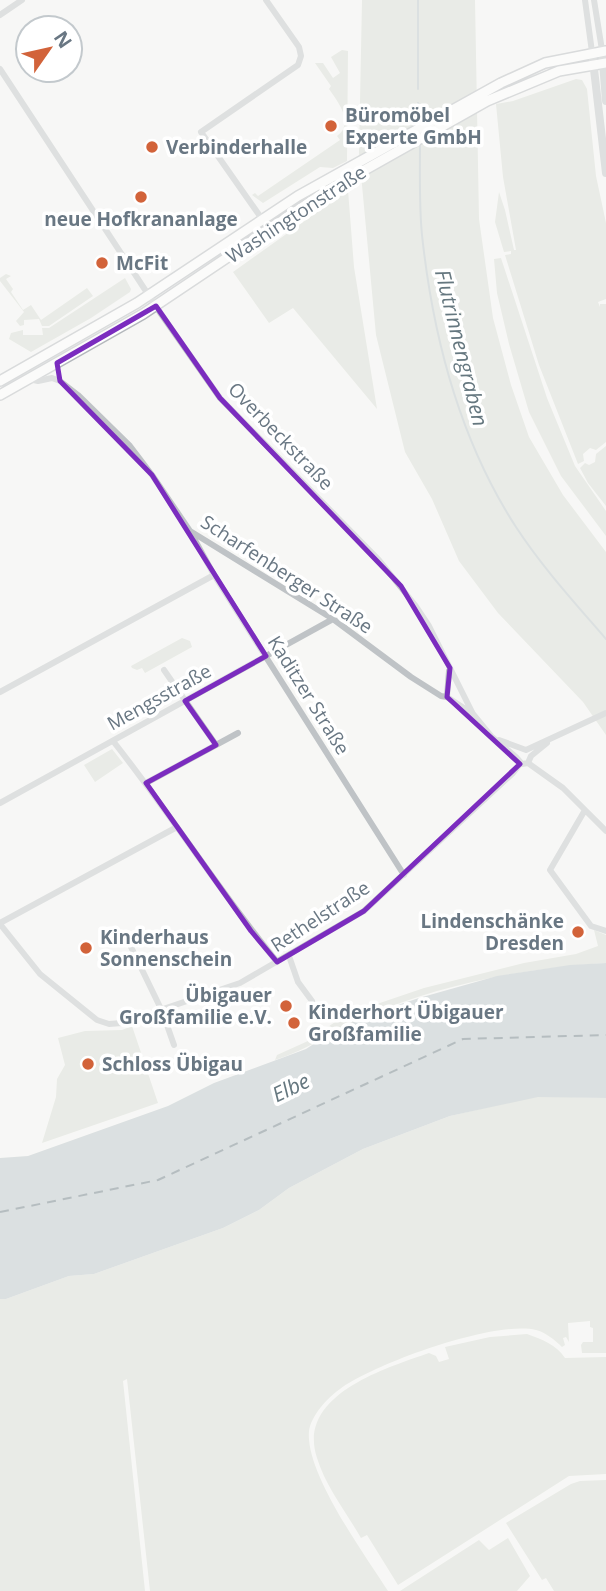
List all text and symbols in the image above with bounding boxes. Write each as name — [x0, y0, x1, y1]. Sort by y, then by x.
north arrow — [14, 14, 84, 84]
text: N — [48, 26, 78, 53]
place label: Büromöbel Experte GmbH — [345, 102, 482, 150]
marker: Büromöbel Experte GmbH — [323, 118, 339, 134]
place label: Verbinderhalle — [166, 134, 307, 160]
marker: Verbinderhalle — [144, 139, 160, 155]
street label: Washingtonstraße — [221, 159, 371, 269]
marker: neue Hofkrananlage — [133, 189, 149, 205]
place label: neue Hofkrananlage — [44, 206, 238, 232]
place label: McFit — [116, 250, 168, 276]
marker: McFit — [94, 255, 110, 271]
water label: Flutrinnengraben — [429, 267, 495, 429]
street label: Overbeckstraße — [223, 376, 339, 496]
street label: Scharfenberger Straße — [196, 509, 378, 639]
street label: Kaditzer Straße — [262, 631, 356, 759]
street label: Mengsstraße — [102, 658, 216, 736]
street label: Rethelstraße — [266, 874, 374, 958]
place label: Lindenschänke Dresden — [421, 908, 564, 956]
place label: Kinderhaus Sonnenschein — [100, 924, 232, 972]
marker: Lindenschänke Dresden — [570, 924, 586, 940]
marker: Kinderhaus Sonnenschein — [78, 940, 94, 956]
place label: Übigauer Großfamilie e.V. — [119, 982, 272, 1030]
marker: Übigauer Großfamilie e.V. — [278, 998, 294, 1014]
place label: Kinderhort Übigauer Großfamilie — [308, 999, 504, 1047]
marker: Kinderhort Übigauer Großfamilie — [286, 1015, 302, 1031]
place label: Schloss Übigau — [102, 1051, 243, 1077]
marker: Schloss Übigau — [80, 1056, 96, 1072]
water label: Elbe — [267, 1066, 314, 1108]

